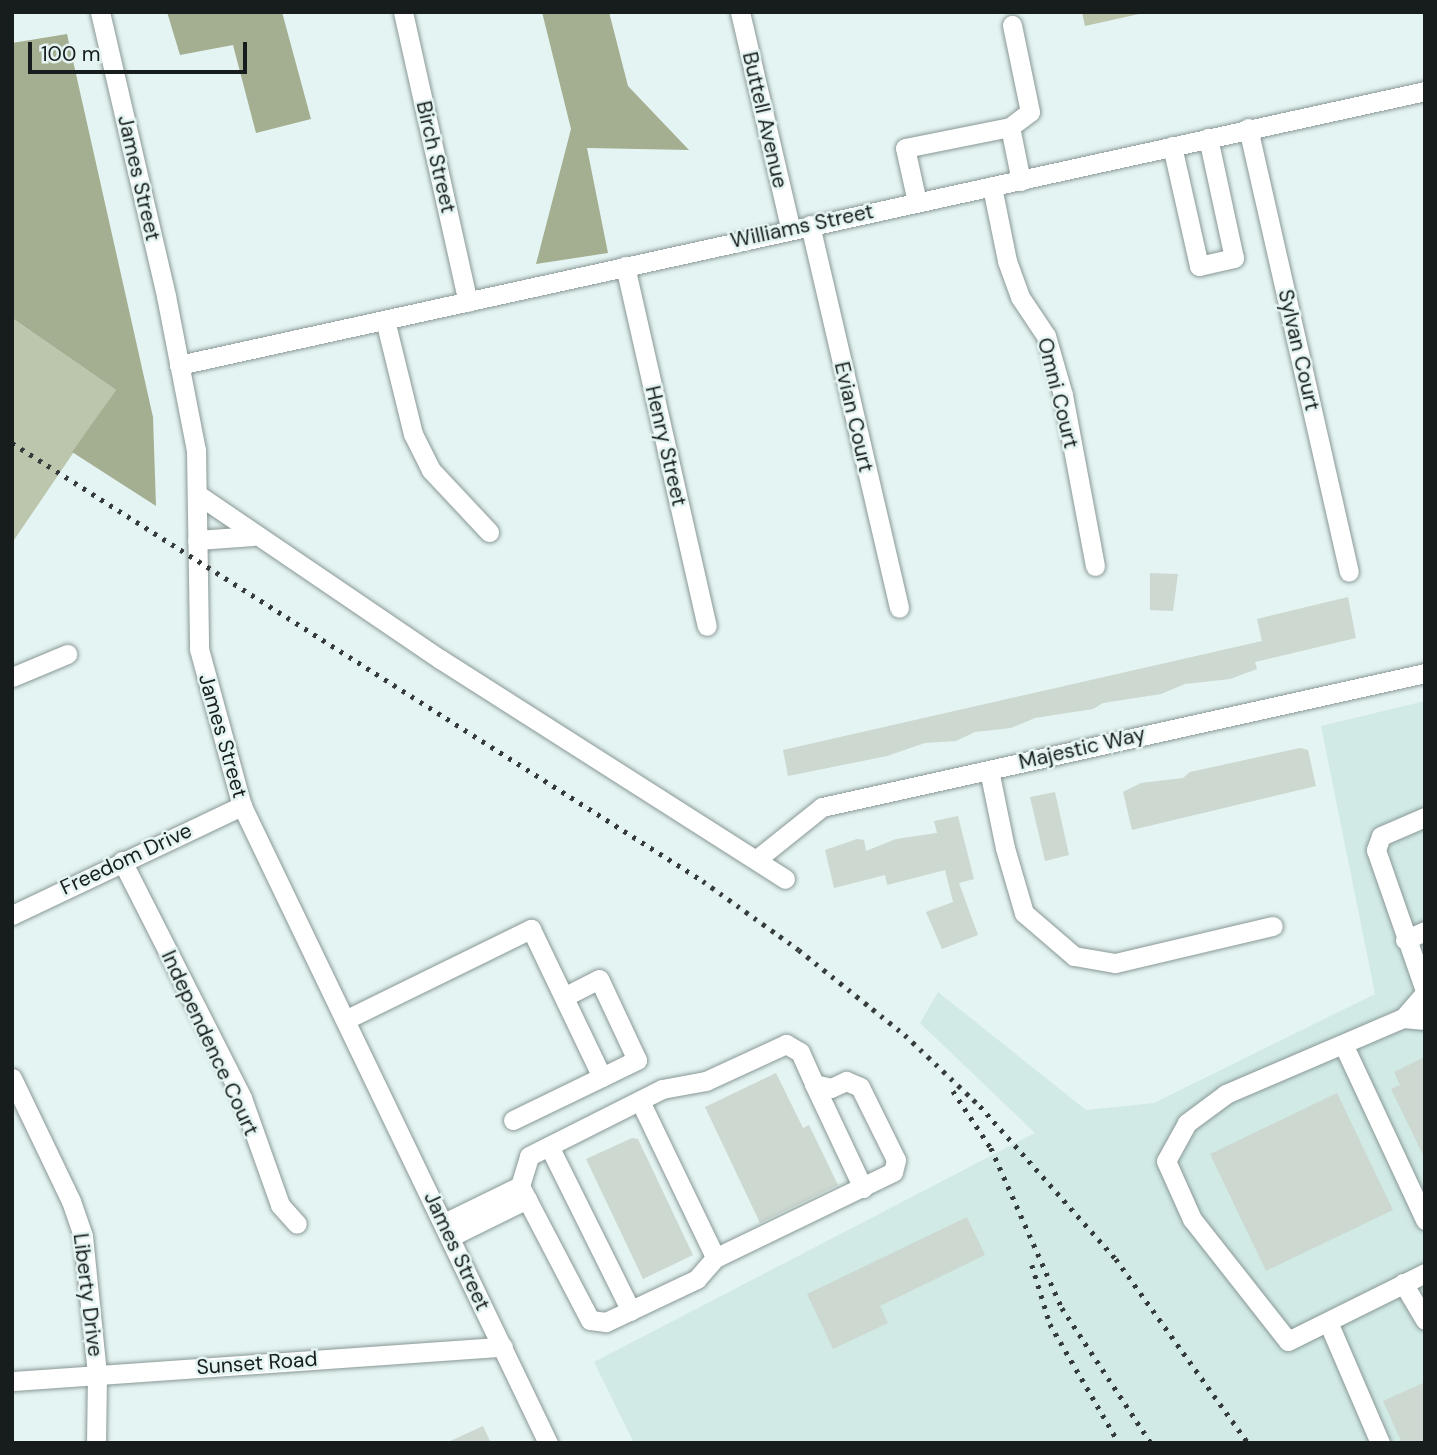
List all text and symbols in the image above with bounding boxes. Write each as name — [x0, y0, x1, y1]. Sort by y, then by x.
scale bar — [32, 28, 250, 72]
text: 100 m — [41, 40, 101, 68]
street label: Buttell Avenue — [737, 49, 793, 191]
street label: Birch Street — [411, 98, 461, 216]
street label: James Street — [112, 113, 166, 243]
street label: Williams Street — [728, 199, 876, 253]
street label: Sylvan Court — [1273, 287, 1325, 413]
street label: Omni Court — [1032, 335, 1084, 451]
street label: Evian Court — [829, 359, 879, 475]
street label: Henry Street — [640, 383, 692, 509]
street label: James Street — [193, 671, 253, 801]
street label: Majestic Way — [1016, 721, 1148, 775]
street label: Freedom Drive — [56, 818, 196, 900]
street label: Independence Court — [156, 946, 264, 1140]
street label: James Street — [418, 1188, 496, 1314]
street label: Liberty Drive — [68, 1232, 108, 1358]
street label: Sunset Road — [196, 1346, 318, 1380]

